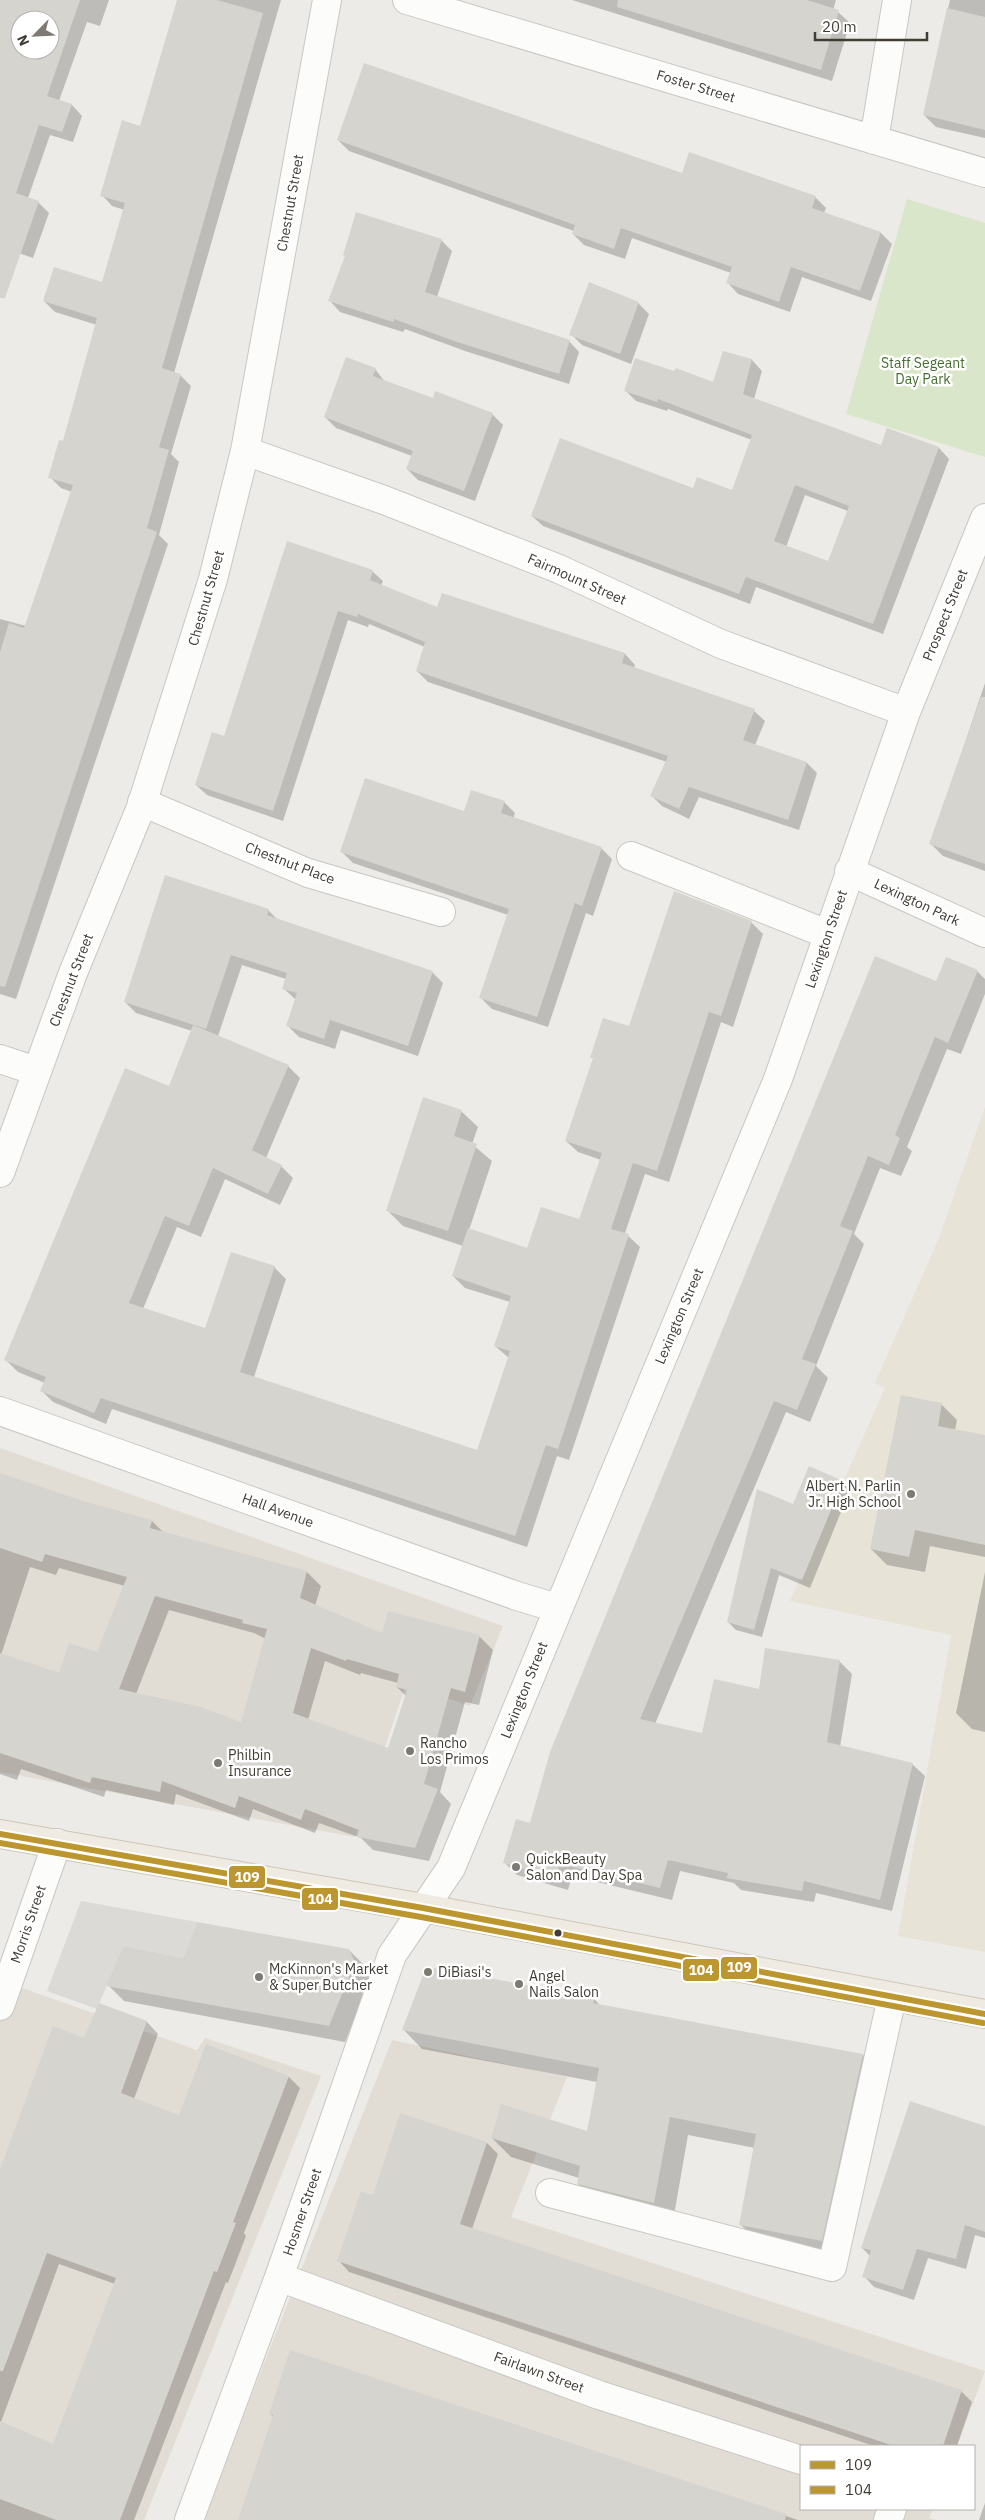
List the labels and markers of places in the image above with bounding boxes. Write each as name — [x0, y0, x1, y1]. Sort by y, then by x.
place label: Albert N. Parlin Jr. High School — [806, 1477, 901, 1511]
marker: Albert N. Parlin Jr. High School — [905, 1488, 917, 1500]
place label: Rancho Los Primos — [420, 1734, 489, 1768]
marker: Rancho Los Primos — [404, 1745, 416, 1757]
place label: Philbin Insurance — [228, 1746, 292, 1780]
marker: Philbin Insurance — [212, 1757, 224, 1769]
place label: QuickBeauty Salon and Day Spa — [526, 1850, 643, 1884]
marker: QuickBeauty Salon and Day Spa — [510, 1861, 522, 1873]
unlabelled marker — [553, 1928, 563, 1938]
place label: McKinnon's Market & Super Butcher — [269, 1960, 389, 1994]
place label: DiBiasi's — [438, 1963, 492, 1981]
marker: DiBiasi's — [422, 1966, 434, 1978]
place label: Angel Nails Salon — [529, 1967, 599, 2001]
marker: McKinnon's Market & Super Butcher — [253, 1971, 265, 1983]
marker: Angel Nails Salon — [513, 1978, 525, 1990]

